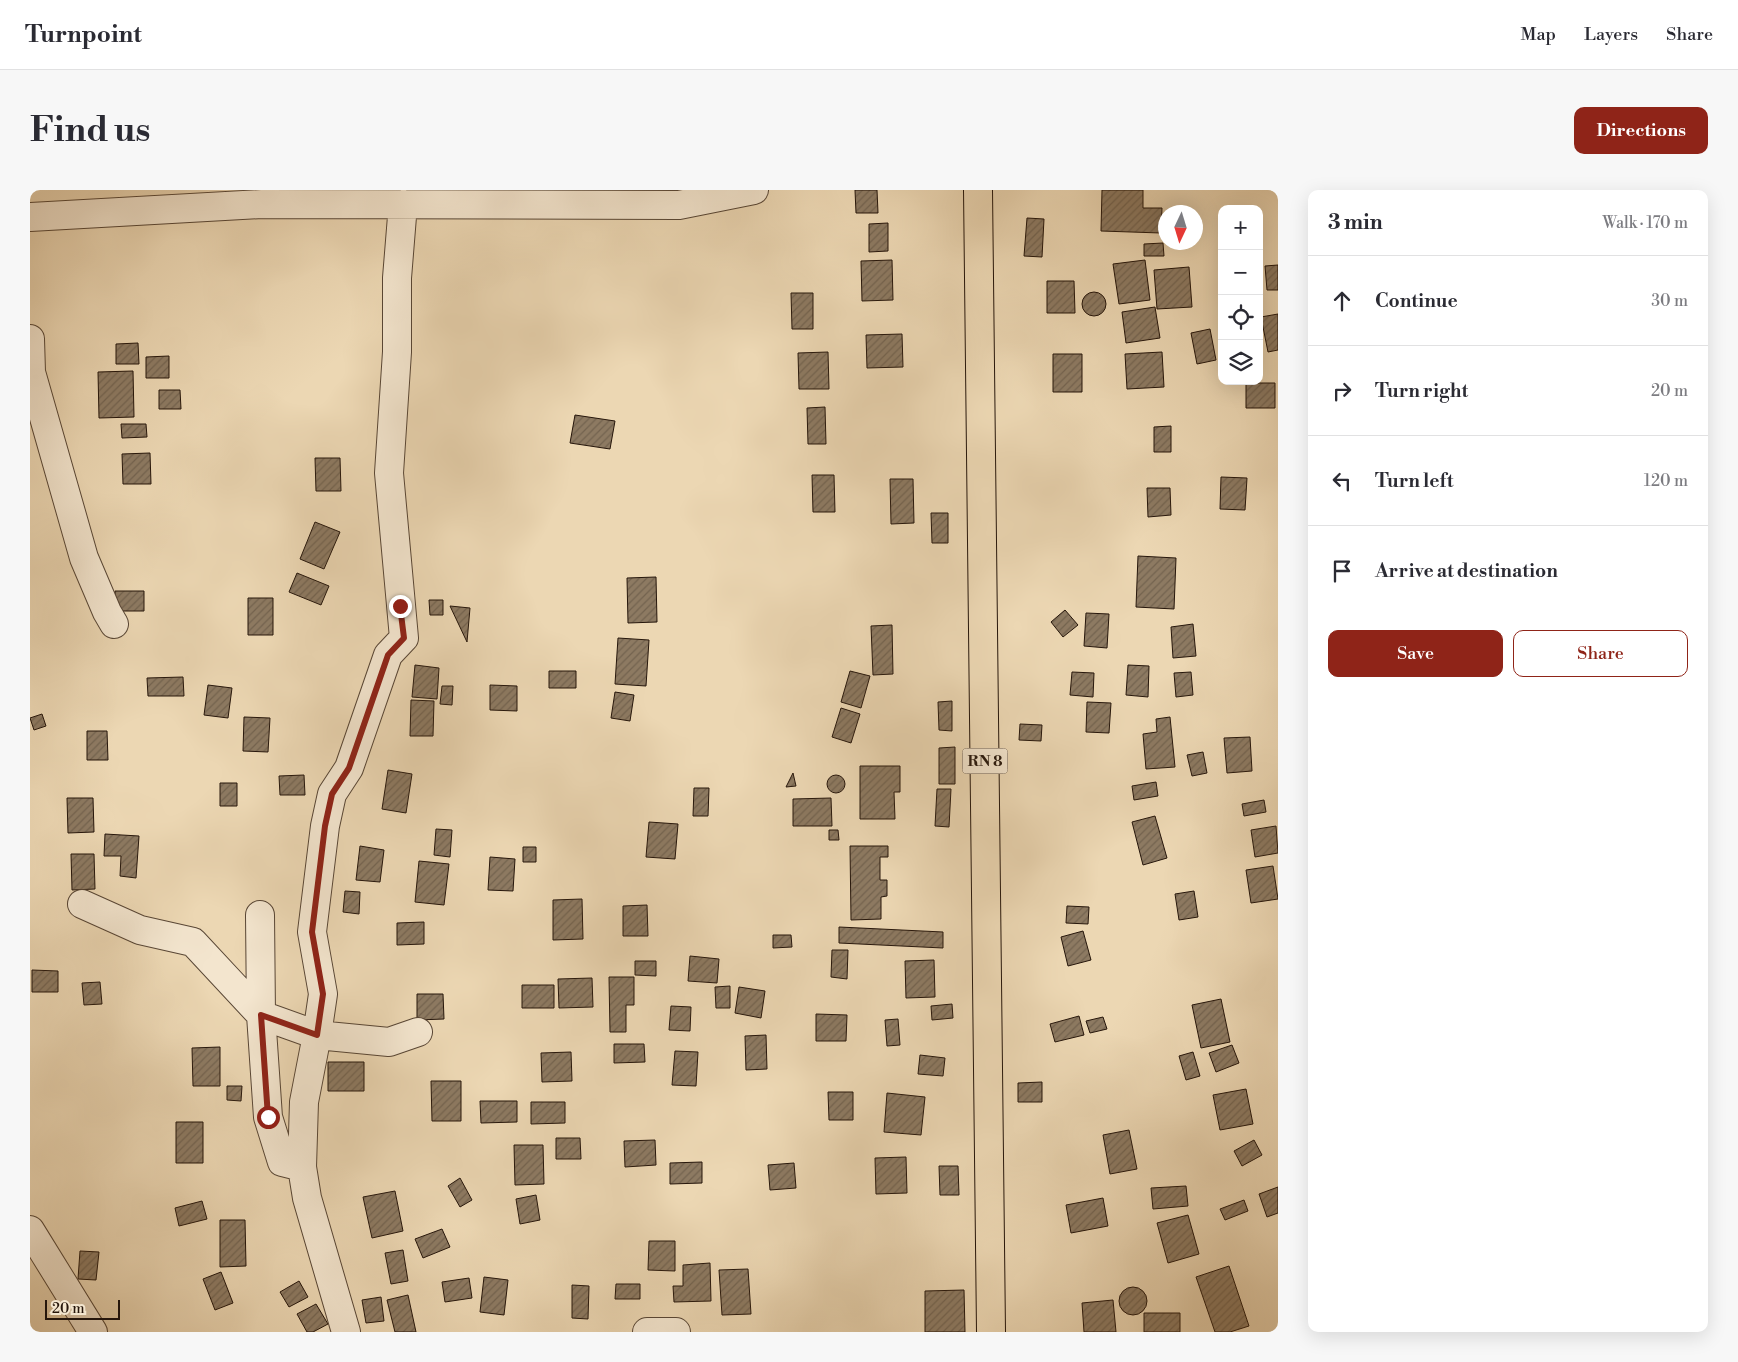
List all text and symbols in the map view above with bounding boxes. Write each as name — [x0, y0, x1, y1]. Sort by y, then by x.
text: Turnpoint — [25, 20, 142, 50]
text: Map — [1521, 23, 1556, 46]
text: Layers — [1584, 23, 1638, 46]
text: Share — [1666, 23, 1713, 46]
button: Directions — [1574, 107, 1708, 154]
text: Find us — [30, 109, 150, 152]
north arrow — [1158, 205, 1203, 250]
map controls — [1218, 205, 1263, 385]
button: + — [1218, 205, 1263, 250]
text: 3 min — [1328, 210, 1383, 236]
text: Walk · 170 m — [1602, 213, 1688, 233]
button: − — [1218, 250, 1263, 295]
icon: ahead — [1328, 287, 1356, 315]
text: Continue — [1375, 289, 1458, 313]
text: 30 m — [1651, 291, 1688, 311]
button: locate — [1218, 295, 1263, 340]
button: layers — [1218, 340, 1263, 385]
icon: right — [1328, 377, 1356, 405]
text: Turn right — [1375, 379, 1468, 403]
text: 20 m — [1651, 381, 1688, 401]
icon: left — [1328, 467, 1356, 495]
text: Turn left — [1375, 469, 1454, 493]
text: 120 m — [1644, 471, 1688, 491]
icon: arrive — [1328, 557, 1356, 585]
text: Arrive at destination — [1375, 559, 1558, 583]
route end — [389, 595, 412, 618]
button: Save — [1328, 630, 1503, 677]
button: Share — [1513, 630, 1688, 677]
road number: RN 8 — [962, 748, 1008, 774]
route start — [257, 1106, 280, 1129]
scale bar — [45, 1297, 120, 1320]
text: 20 m — [52, 1300, 84, 1318]

